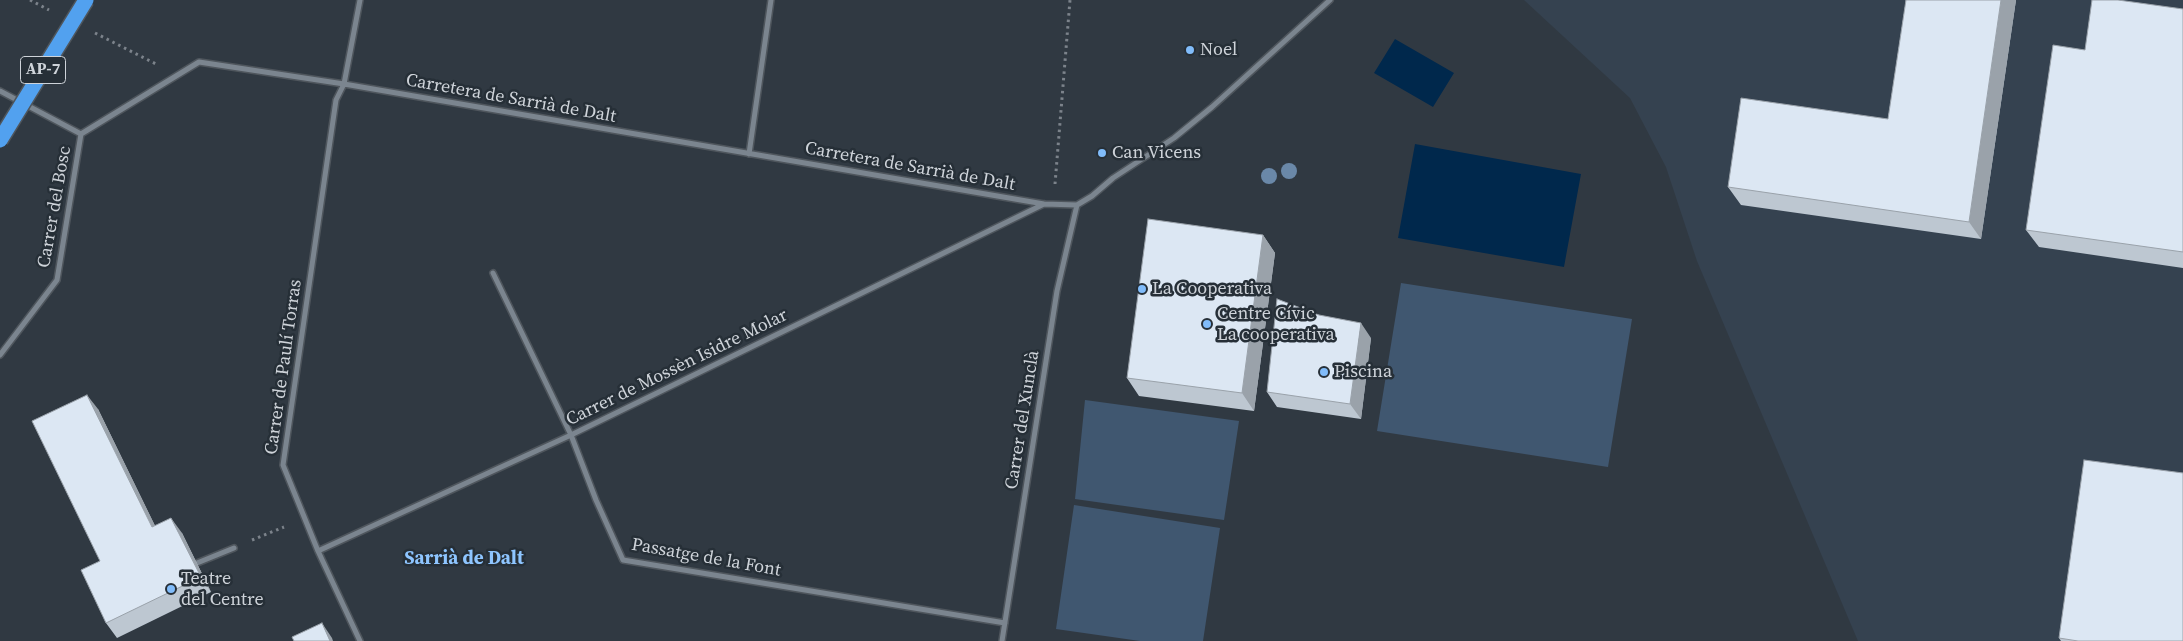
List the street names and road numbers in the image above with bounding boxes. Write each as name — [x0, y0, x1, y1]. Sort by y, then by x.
road number: AP-7 — [20, 56, 66, 84]
street label: Carretera de Sarrià de Dalt — [404, 70, 618, 128]
street label: Carretera de Sarrià de Dalt — [803, 138, 1017, 196]
street label: Carrer del Bosc — [34, 145, 76, 269]
street label: Carrer de Paulí Torras — [261, 278, 307, 456]
street label: Carrer de Mossèn Isidre Molar — [563, 305, 791, 431]
street label: Carrer del Xunclà — [1001, 349, 1045, 491]
street label: Passatge de la Font — [630, 534, 782, 582]

